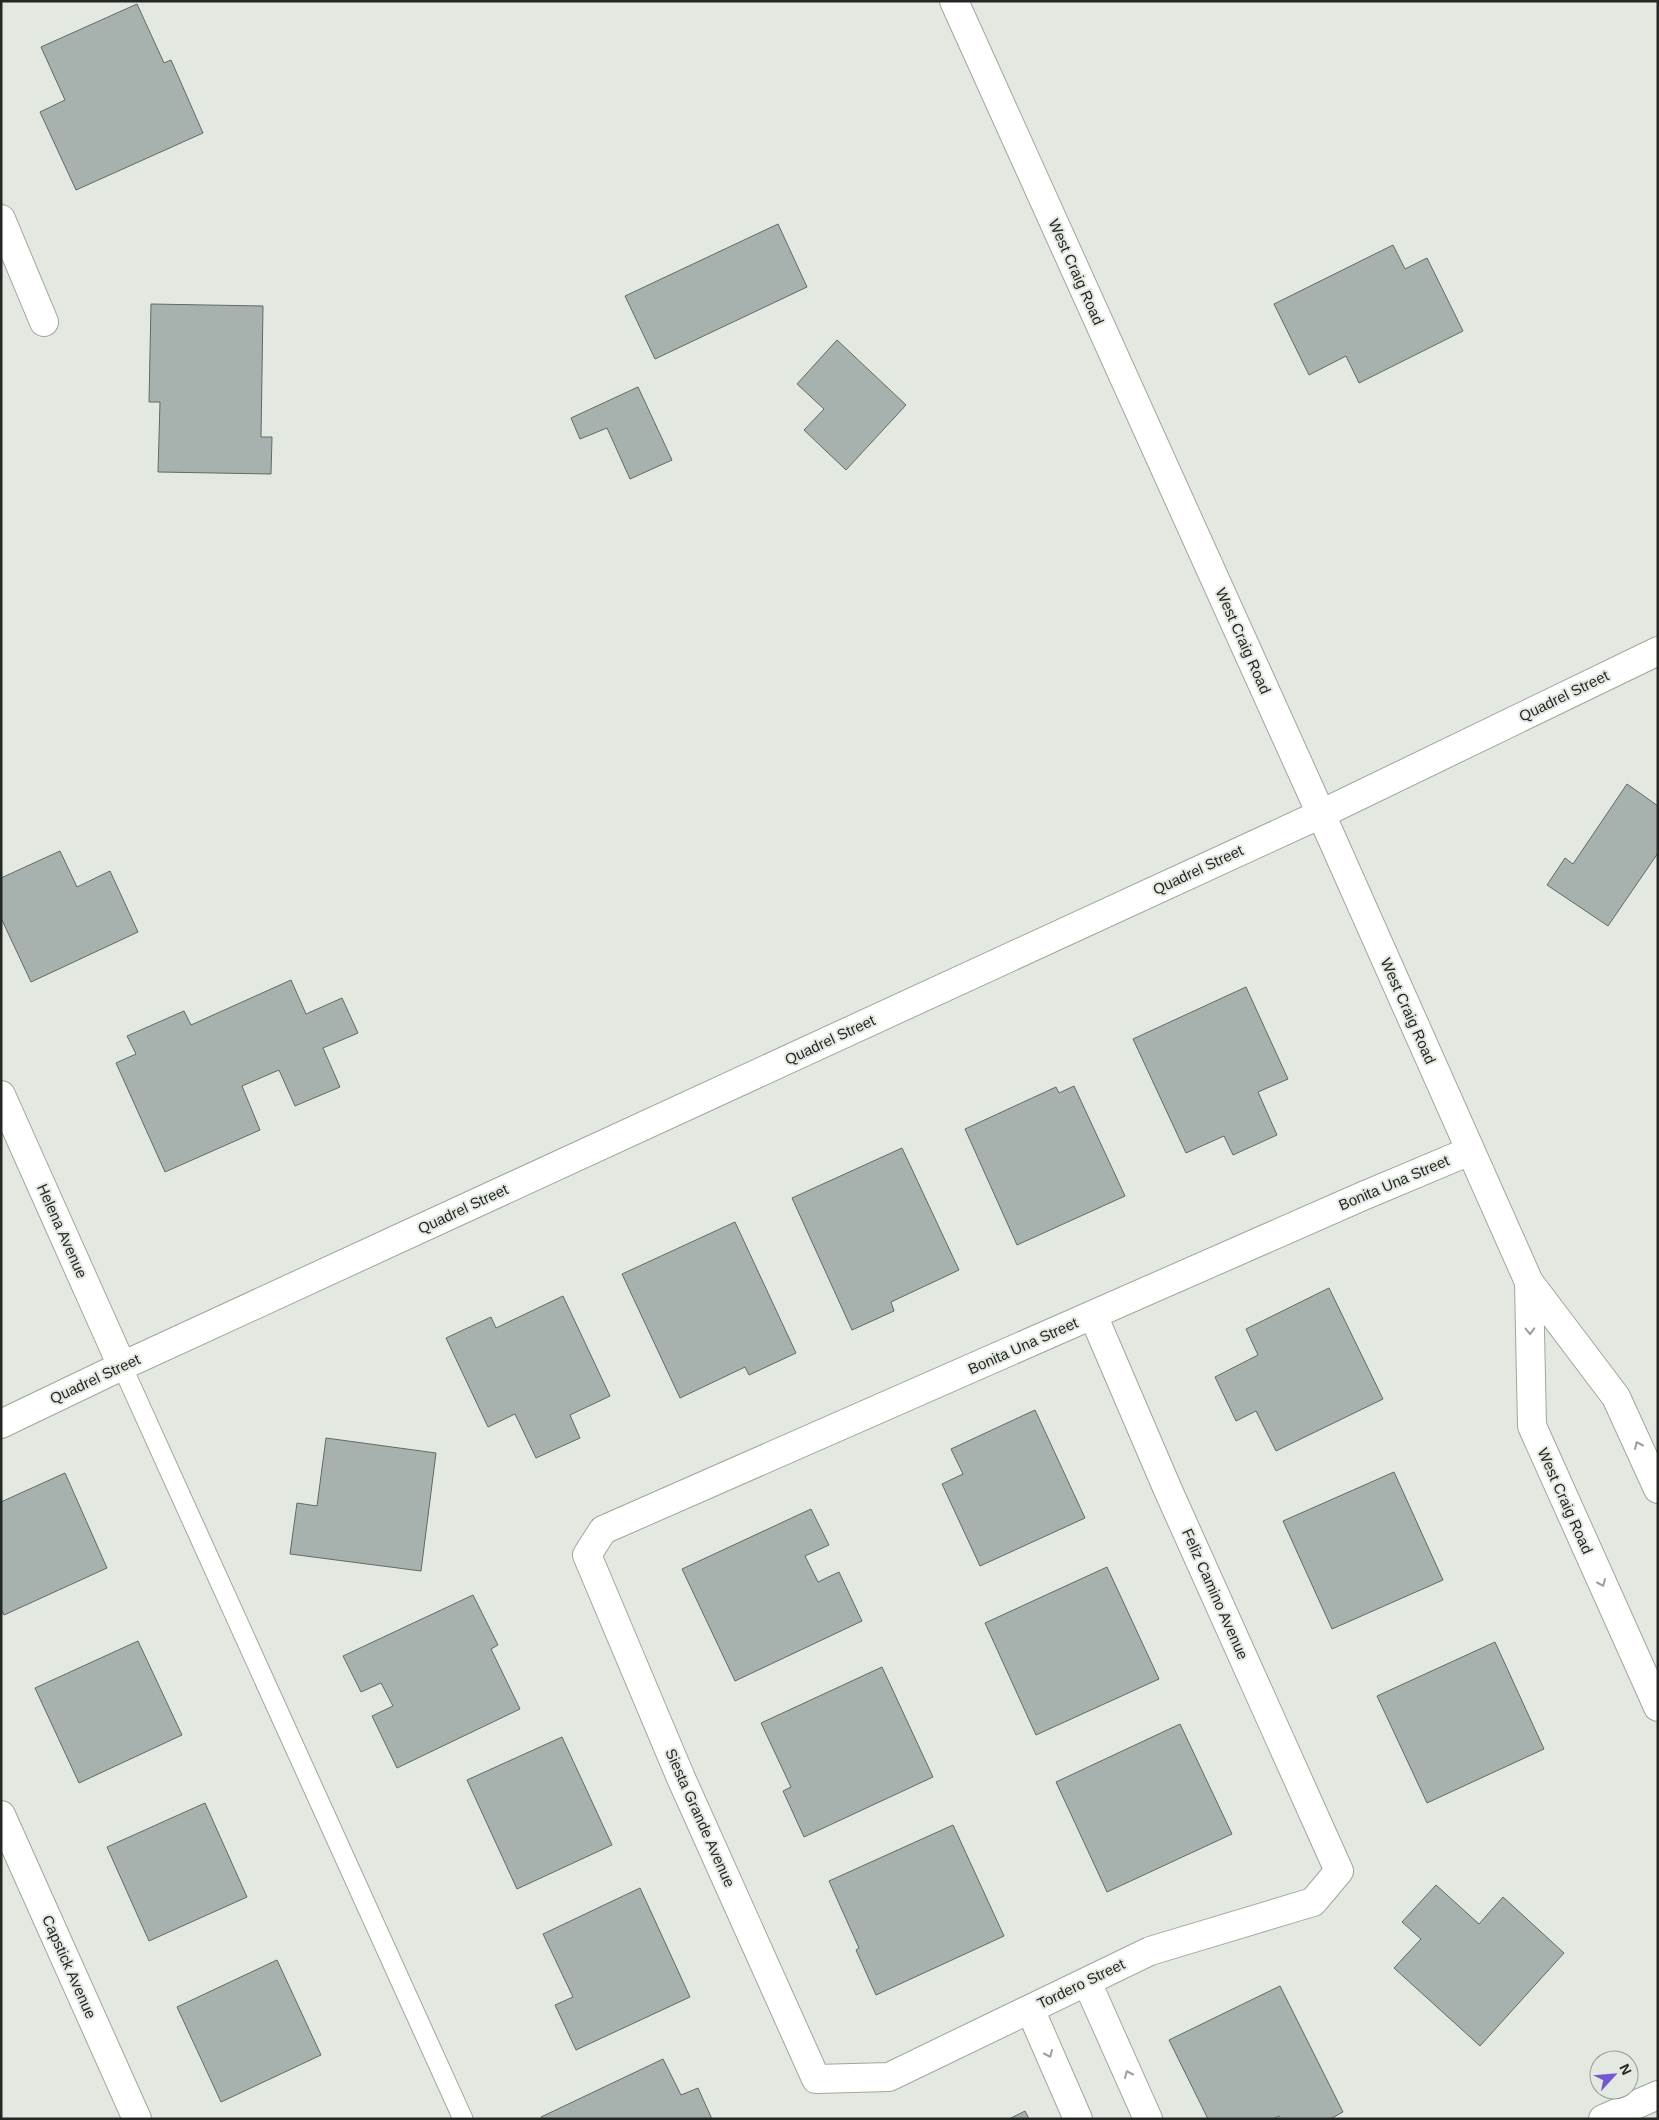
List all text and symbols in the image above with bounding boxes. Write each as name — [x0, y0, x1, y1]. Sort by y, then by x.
street label: West Craig Road — [1046, 216, 1107, 327]
street label: West Craig Road — [1213, 585, 1274, 696]
street label: Quadrel Street — [1516, 666, 1612, 725]
street label: Quadrel Street — [1150, 841, 1246, 898]
street label: West Craig Road — [1378, 955, 1439, 1066]
street label: Quadrel Street — [782, 1011, 878, 1068]
street label: Bonita Una Street — [1336, 1151, 1452, 1213]
street label: Quadrel Street — [415, 1180, 511, 1237]
street label: Helena Avenue — [34, 1181, 91, 1281]
street label: Bonita Una Street — [965, 1313, 1081, 1377]
one-way arrow — [1525, 1328, 1535, 1335]
street label: Quadrel Street — [47, 1350, 143, 1407]
one-way arrow — [1633, 1441, 1644, 1450]
street label: West Craig Road — [1535, 1445, 1596, 1556]
street label: Feliz Camino Avenue — [1179, 1526, 1252, 1662]
one-way arrow — [1596, 1578, 1607, 1587]
street label: Siesta Grande Avenue — [662, 1746, 739, 1890]
street label: Capstick Avenue — [39, 1912, 100, 2021]
street label: Tordero Street — [1034, 1955, 1128, 2012]
one-way arrow — [1043, 2049, 1054, 2058]
north arrow — [1589, 2050, 1639, 2100]
text: N — [1616, 2061, 1635, 2077]
one-way arrow — [1123, 2070, 1134, 2079]

